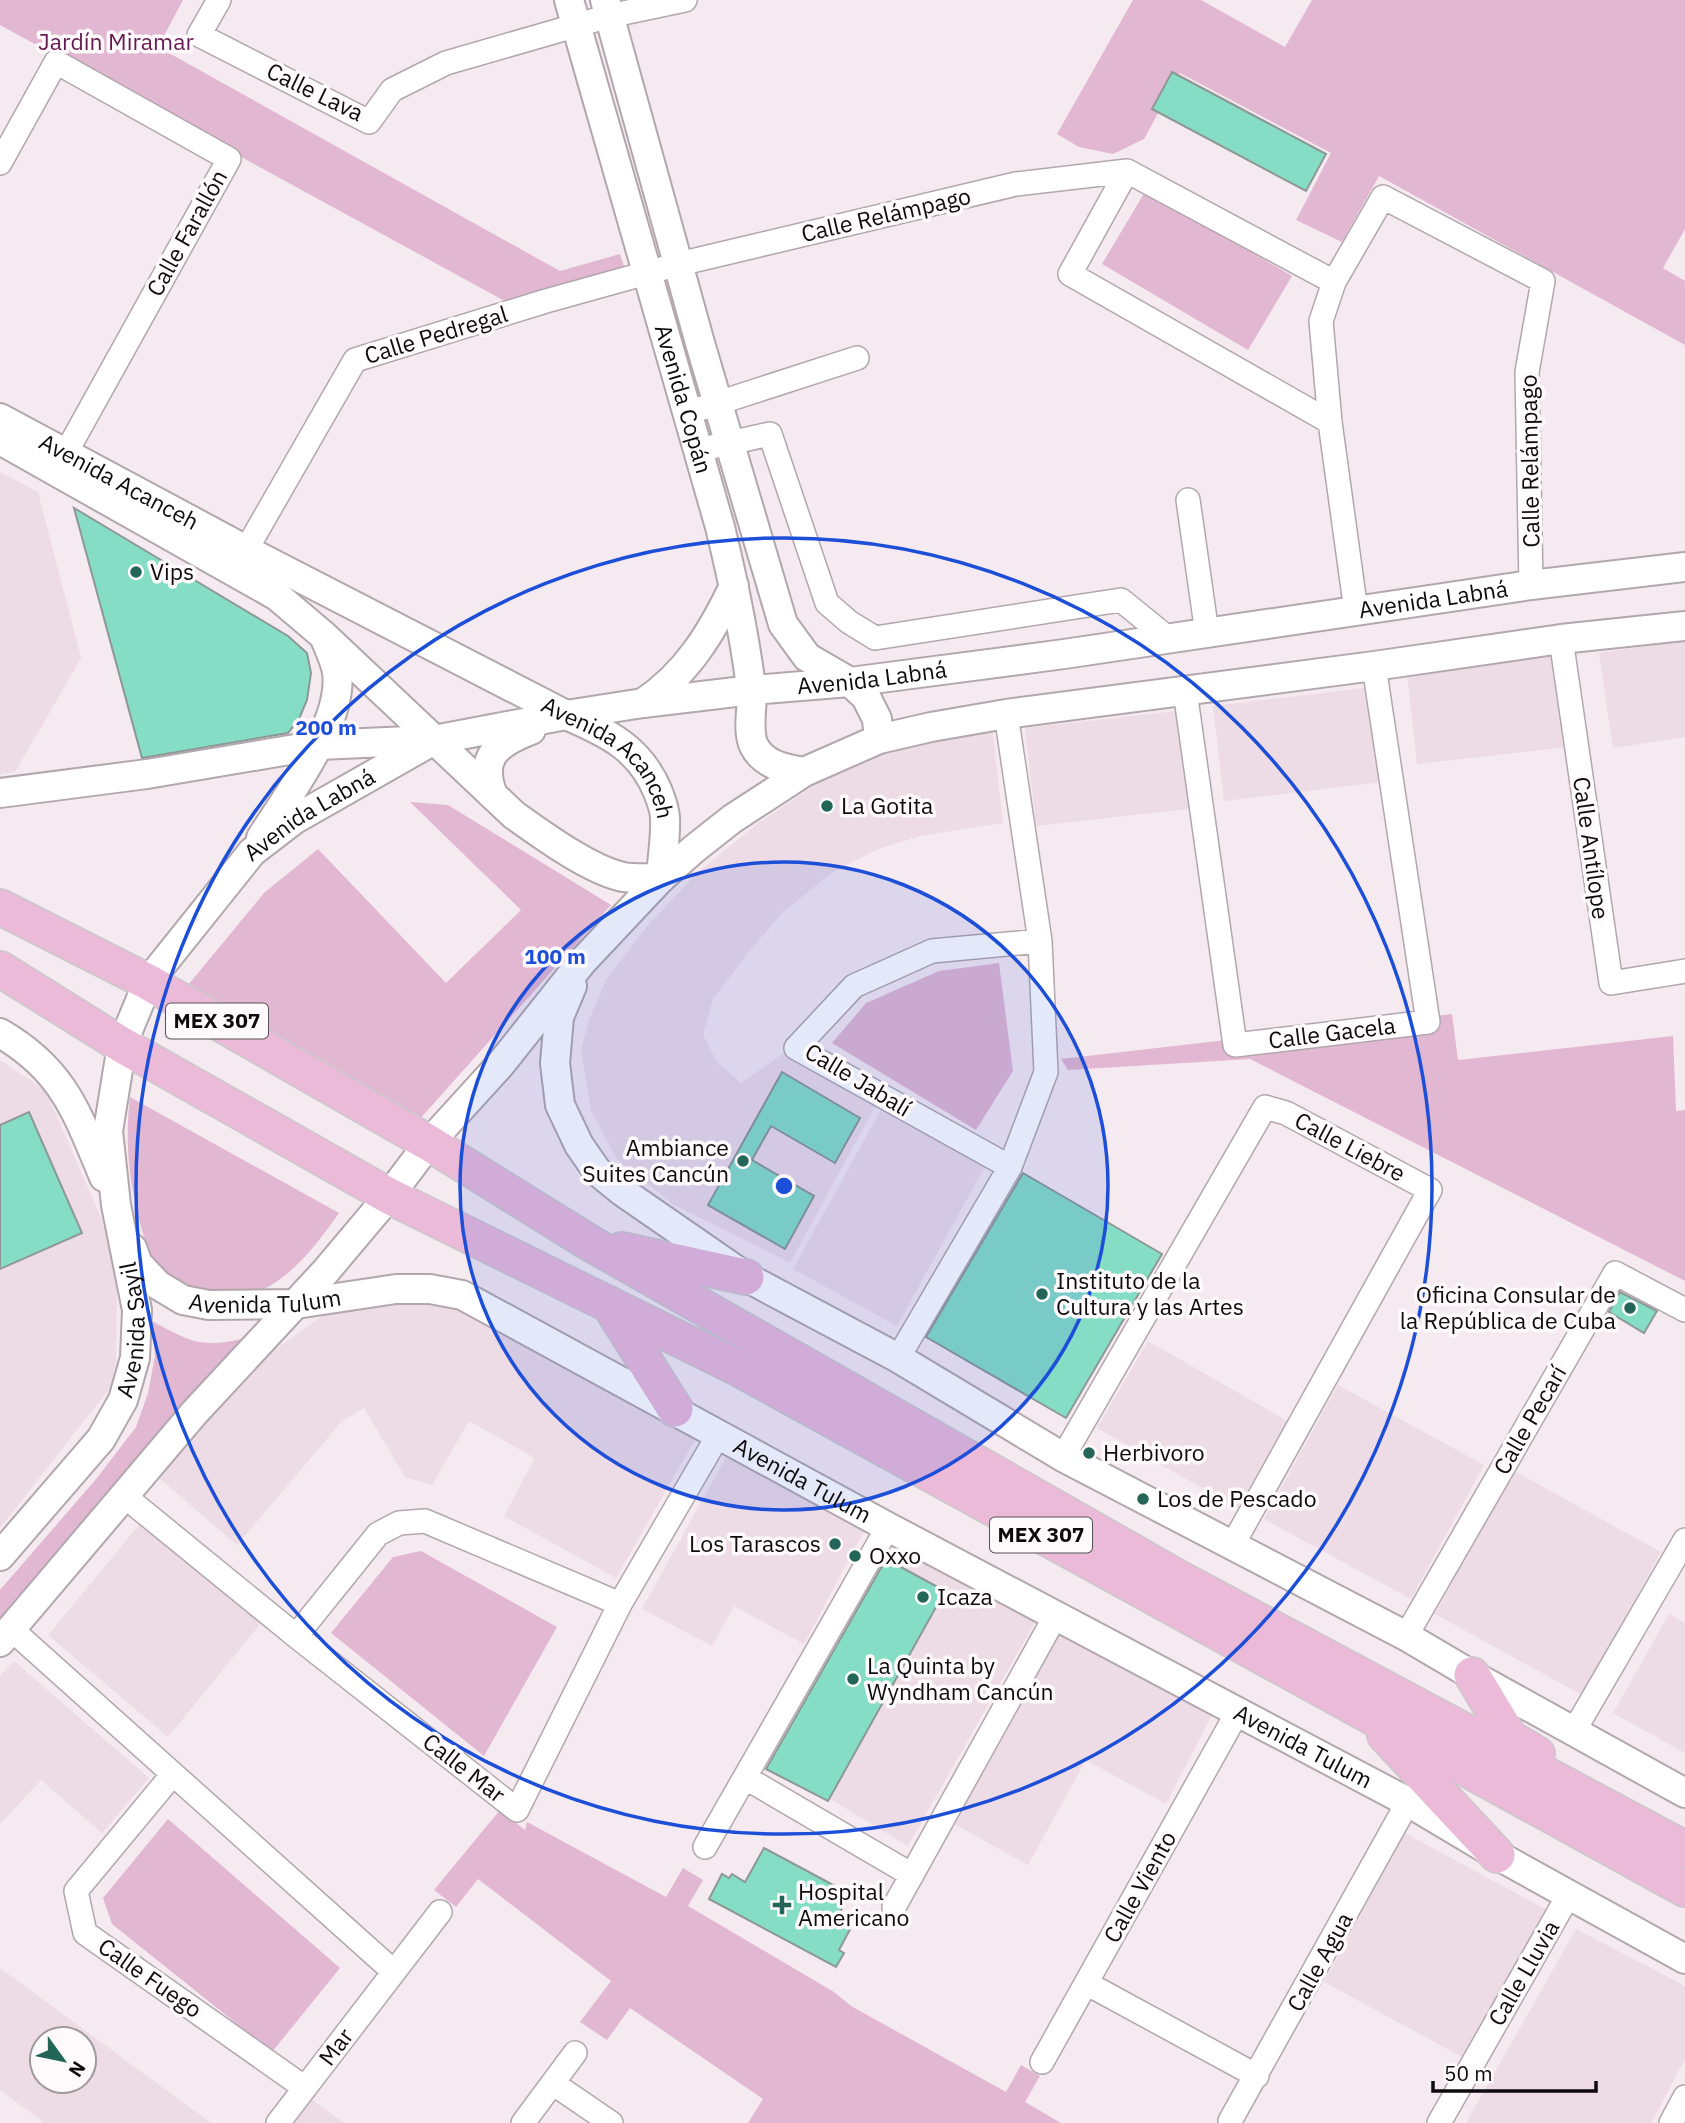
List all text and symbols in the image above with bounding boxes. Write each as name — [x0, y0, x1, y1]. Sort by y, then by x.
park label: Jardín Miramar — [38, 26, 194, 56]
street label: Calle Lava — [262, 55, 369, 127]
street label: Calle Farallón — [139, 164, 233, 301]
street label: Calle Relámpago — [798, 180, 974, 248]
street label: Calle Pedregal — [361, 298, 511, 370]
street label: Avenida Copán — [649, 321, 720, 477]
street label: Calle Relámpago — [1512, 374, 1546, 548]
street label: Avenida Acanceh — [34, 426, 204, 536]
place label: Vips — [150, 556, 194, 586]
marker: Vips — [128, 564, 144, 580]
street label: Avenida Labná — [1357, 573, 1510, 624]
street label: Avenida Labná — [796, 653, 948, 700]
street label: Avenida Acanceh — [537, 689, 681, 821]
text: 200 m — [295, 713, 357, 741]
street label: Avenida Labná — [237, 761, 380, 867]
street label: Calle Antílope — [1567, 775, 1617, 921]
place label: La Gotita — [841, 790, 933, 820]
marker: La Gotita — [819, 798, 835, 814]
text: 100 m — [524, 942, 586, 970]
road number: MEX 307 — [166, 1004, 268, 1038]
street label: Calle Gacela — [1267, 1009, 1397, 1055]
street label: Calle Jabalí — [800, 1036, 917, 1123]
street label: Calle Liebre — [1290, 1104, 1411, 1188]
place label: Ambiance Suites Cancún — [582, 1132, 729, 1188]
marker: Ambiance Suites Cancún — [735, 1153, 751, 1169]
centre of rings — [772, 1174, 796, 1198]
street label: Avenida Sayil — [108, 1260, 151, 1401]
place label: Instituto de la Cultura y las Artes — [1056, 1265, 1244, 1321]
place label: Oficina Consular de la República de Cuba — [1400, 1279, 1616, 1335]
street label: Avenida Tulum — [187, 1281, 343, 1320]
marker: Instituto de la Cultura y las Artes — [1034, 1286, 1050, 1302]
marker: Oficina Consular de la República de Cuba — [1622, 1300, 1638, 1316]
street label: Calle Pecarí — [1486, 1359, 1573, 1479]
street label: Avenida Tulum — [729, 1430, 877, 1529]
place label: Herbivoro — [1103, 1437, 1205, 1467]
marker: Herbivoro — [1081, 1445, 1097, 1461]
place label: Los de Pescado — [1157, 1483, 1317, 1513]
marker: Los de Pescado — [1135, 1491, 1151, 1507]
road number: MEX 307 — [990, 1518, 1092, 1552]
place label: Los Tarascos — [689, 1528, 821, 1558]
marker: Los Tarascos — [827, 1536, 843, 1552]
place label: Oxxo — [869, 1540, 921, 1570]
marker: Oxxo — [847, 1548, 863, 1564]
place label: Icaza — [937, 1581, 993, 1611]
marker: Icaza — [915, 1589, 931, 1605]
place label: La Quinta by Wyndham Cancún — [867, 1650, 1054, 1706]
marker: La Quinta by Wyndham Cancún — [845, 1671, 861, 1687]
street label: Avenida Tulum — [1229, 1697, 1378, 1795]
street label: Calle Mar — [417, 1726, 512, 1809]
street label: Calle Viento — [1096, 1825, 1182, 1948]
place label: Hospital Americano — [798, 1876, 909, 1932]
marker: Hospital Americano — [772, 1895, 792, 1915]
street label: Calle Agua — [1280, 1907, 1359, 2017]
street label: Calle Lluvia — [1481, 1914, 1565, 2031]
street label: Calle Fuego — [93, 1931, 208, 2024]
street label: Mar — [311, 2021, 359, 2071]
north arrow — [28, 2025, 98, 2095]
scale bar — [1433, 2050, 1596, 2094]
text: N — [63, 2057, 91, 2082]
text: 50 m — [1444, 2059, 1493, 2087]

